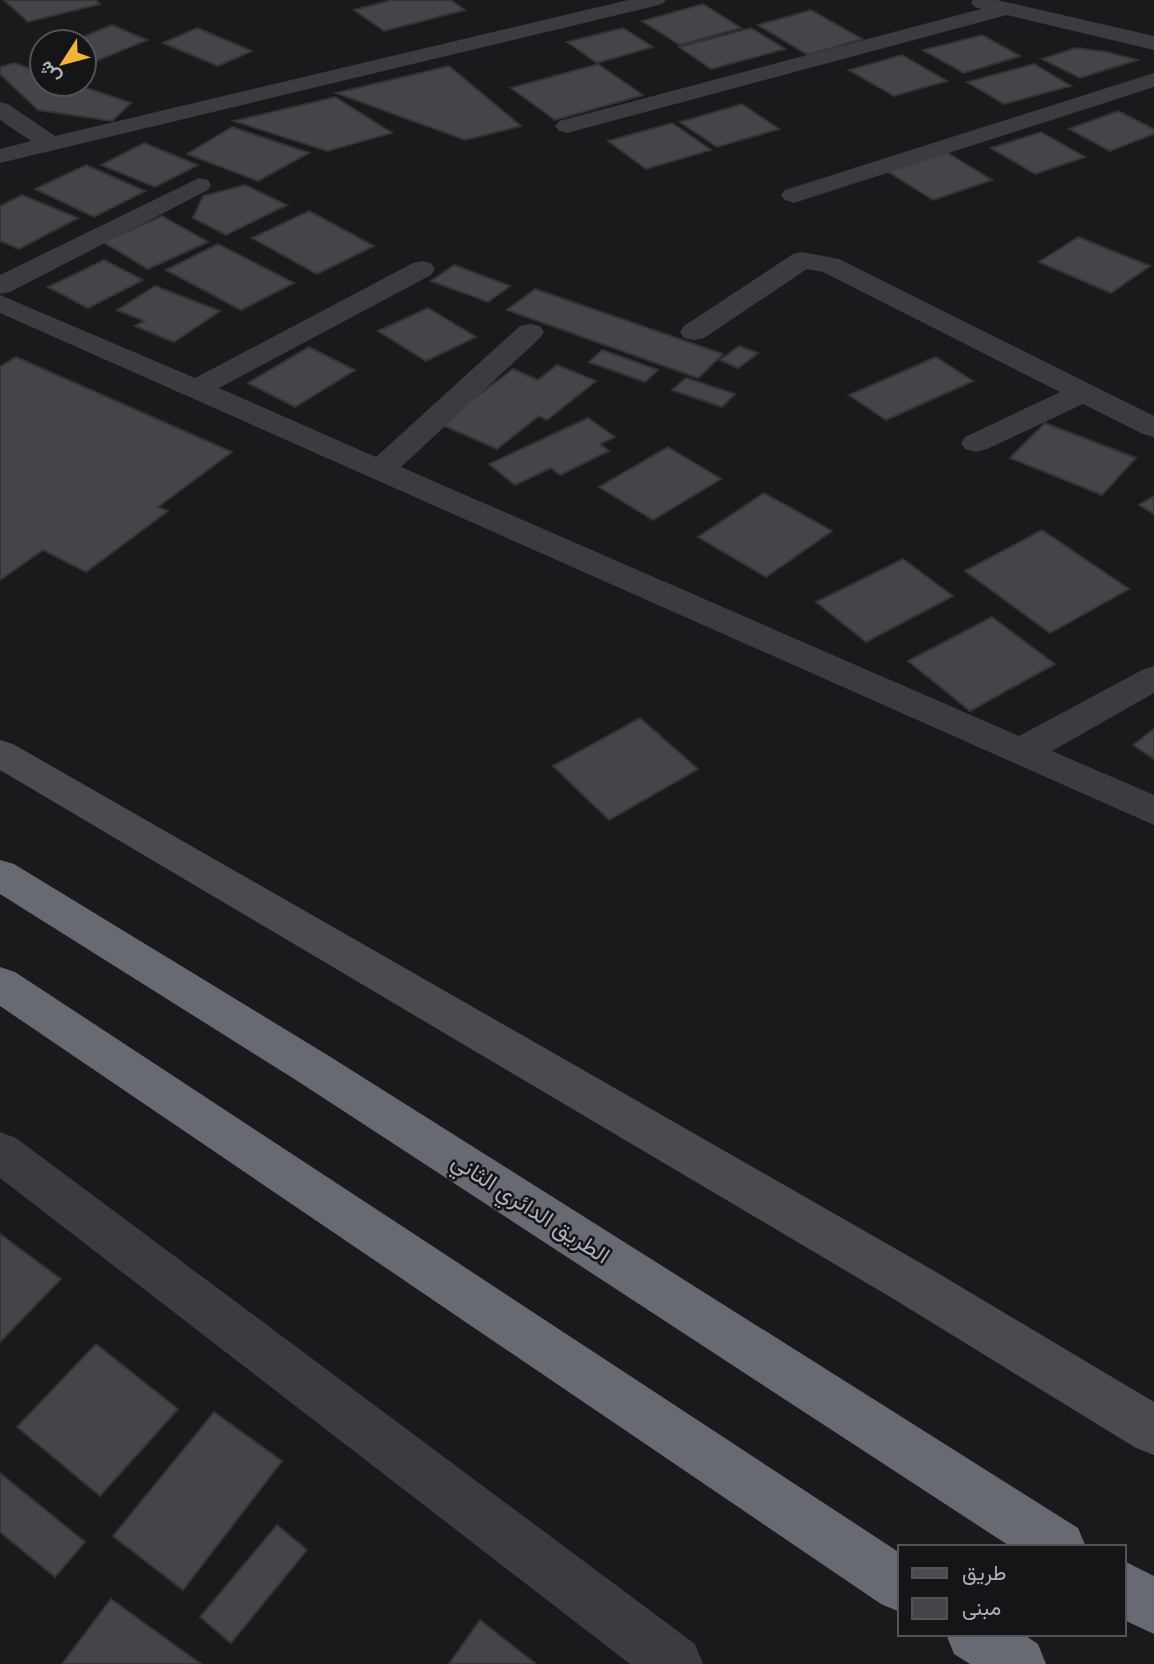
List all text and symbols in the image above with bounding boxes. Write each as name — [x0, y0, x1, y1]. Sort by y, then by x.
north arrow — [28, 28, 98, 98]
text: ش — [34, 57, 66, 89]
street label: الطريق الدائري الثاني — [444, 1147, 615, 1274]
legend — [898, 1545, 1126, 1636]
text: طريق — [962, 1560, 1007, 1586]
text: مبنى — [962, 1595, 1001, 1620]

